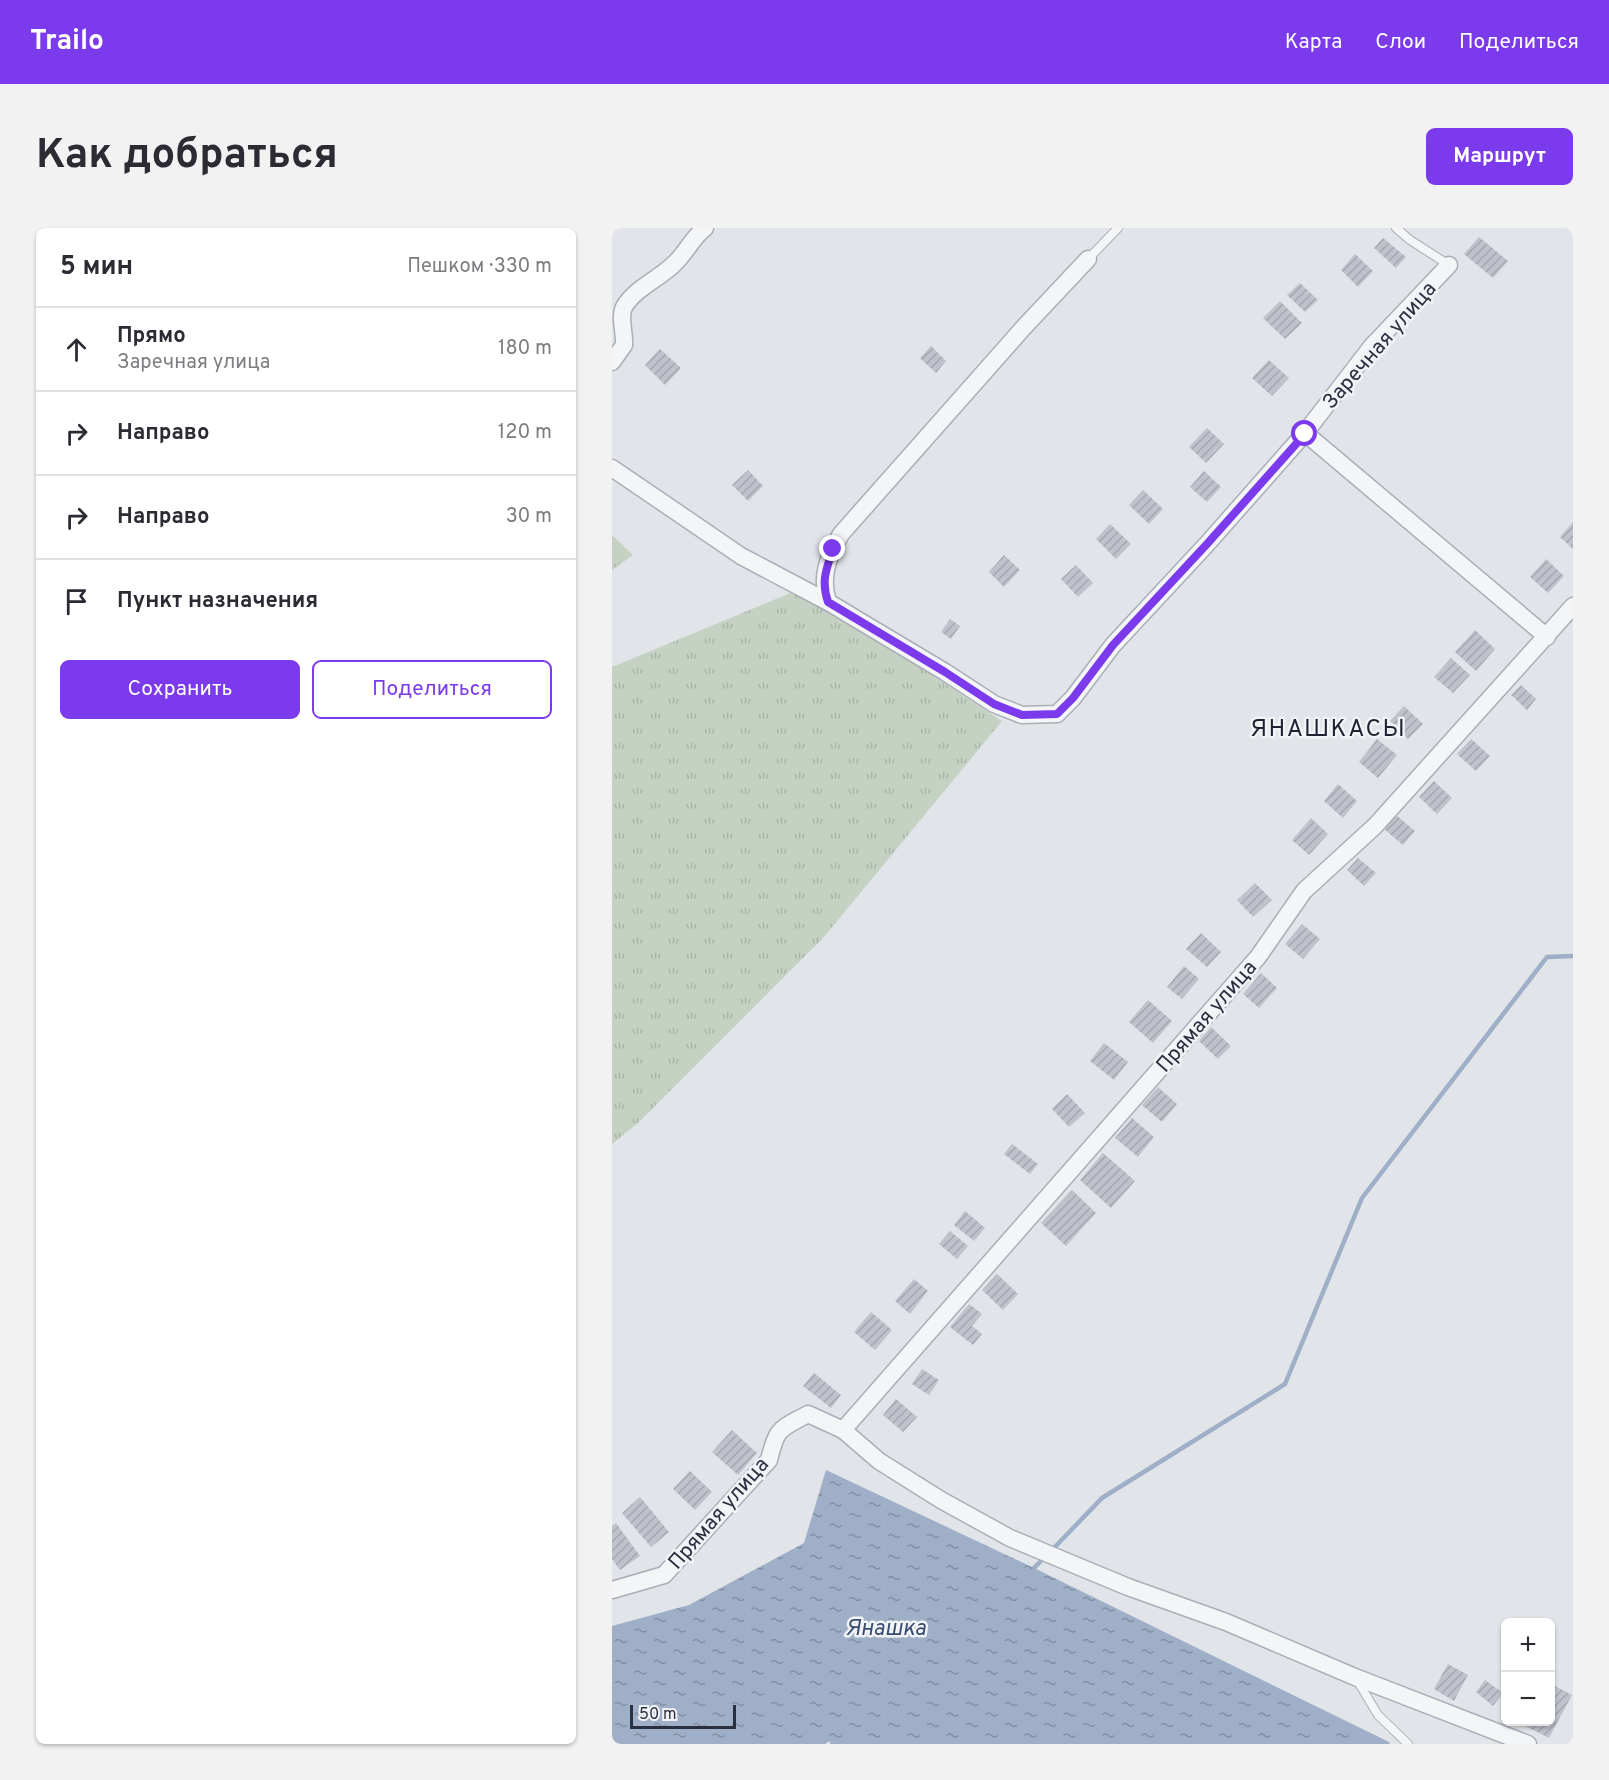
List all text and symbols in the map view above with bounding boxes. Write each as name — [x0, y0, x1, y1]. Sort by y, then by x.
text: Trailo — [30, 24, 104, 60]
text: Карта — [1285, 29, 1342, 56]
text: Слои — [1375, 29, 1426, 56]
text: Поделиться — [1459, 29, 1579, 56]
button: Маршрут — [1426, 128, 1573, 185]
text: Как добраться — [36, 130, 338, 183]
text: 5 мин — [60, 251, 133, 284]
text: Пешком · 330 m — [407, 254, 552, 280]
street label: Заречная улица — [1317, 276, 1443, 416]
text: Прямо — [117, 323, 186, 350]
icon: ahead — [60, 333, 93, 366]
text: 180 m — [498, 336, 552, 362]
text: Заречная улица — [117, 350, 270, 376]
icon: right — [60, 417, 93, 450]
text: Направо — [117, 420, 209, 447]
text: 120 m — [498, 420, 552, 446]
route start — [1291, 420, 1317, 446]
icon: right — [60, 501, 93, 534]
text: Направо — [117, 504, 209, 531]
text: 30 m — [506, 504, 552, 530]
route end — [819, 535, 845, 561]
icon: arrive — [60, 585, 93, 618]
text: Пункт назначения — [117, 588, 318, 615]
button: Сохранить — [60, 660, 300, 719]
button: Поделиться — [312, 660, 552, 719]
district label: ЯНАШКАСЫ — [1250, 715, 1406, 745]
street label: Прямая улица — [1151, 955, 1263, 1079]
street label: Прямая улица — [663, 1452, 775, 1576]
water label: Янашка — [846, 1616, 927, 1643]
map controls — [1501, 1618, 1555, 1726]
button: + — [1501, 1618, 1555, 1672]
button: − — [1501, 1672, 1555, 1726]
scale bar — [630, 1702, 736, 1730]
text: 50 m — [639, 1705, 677, 1725]

